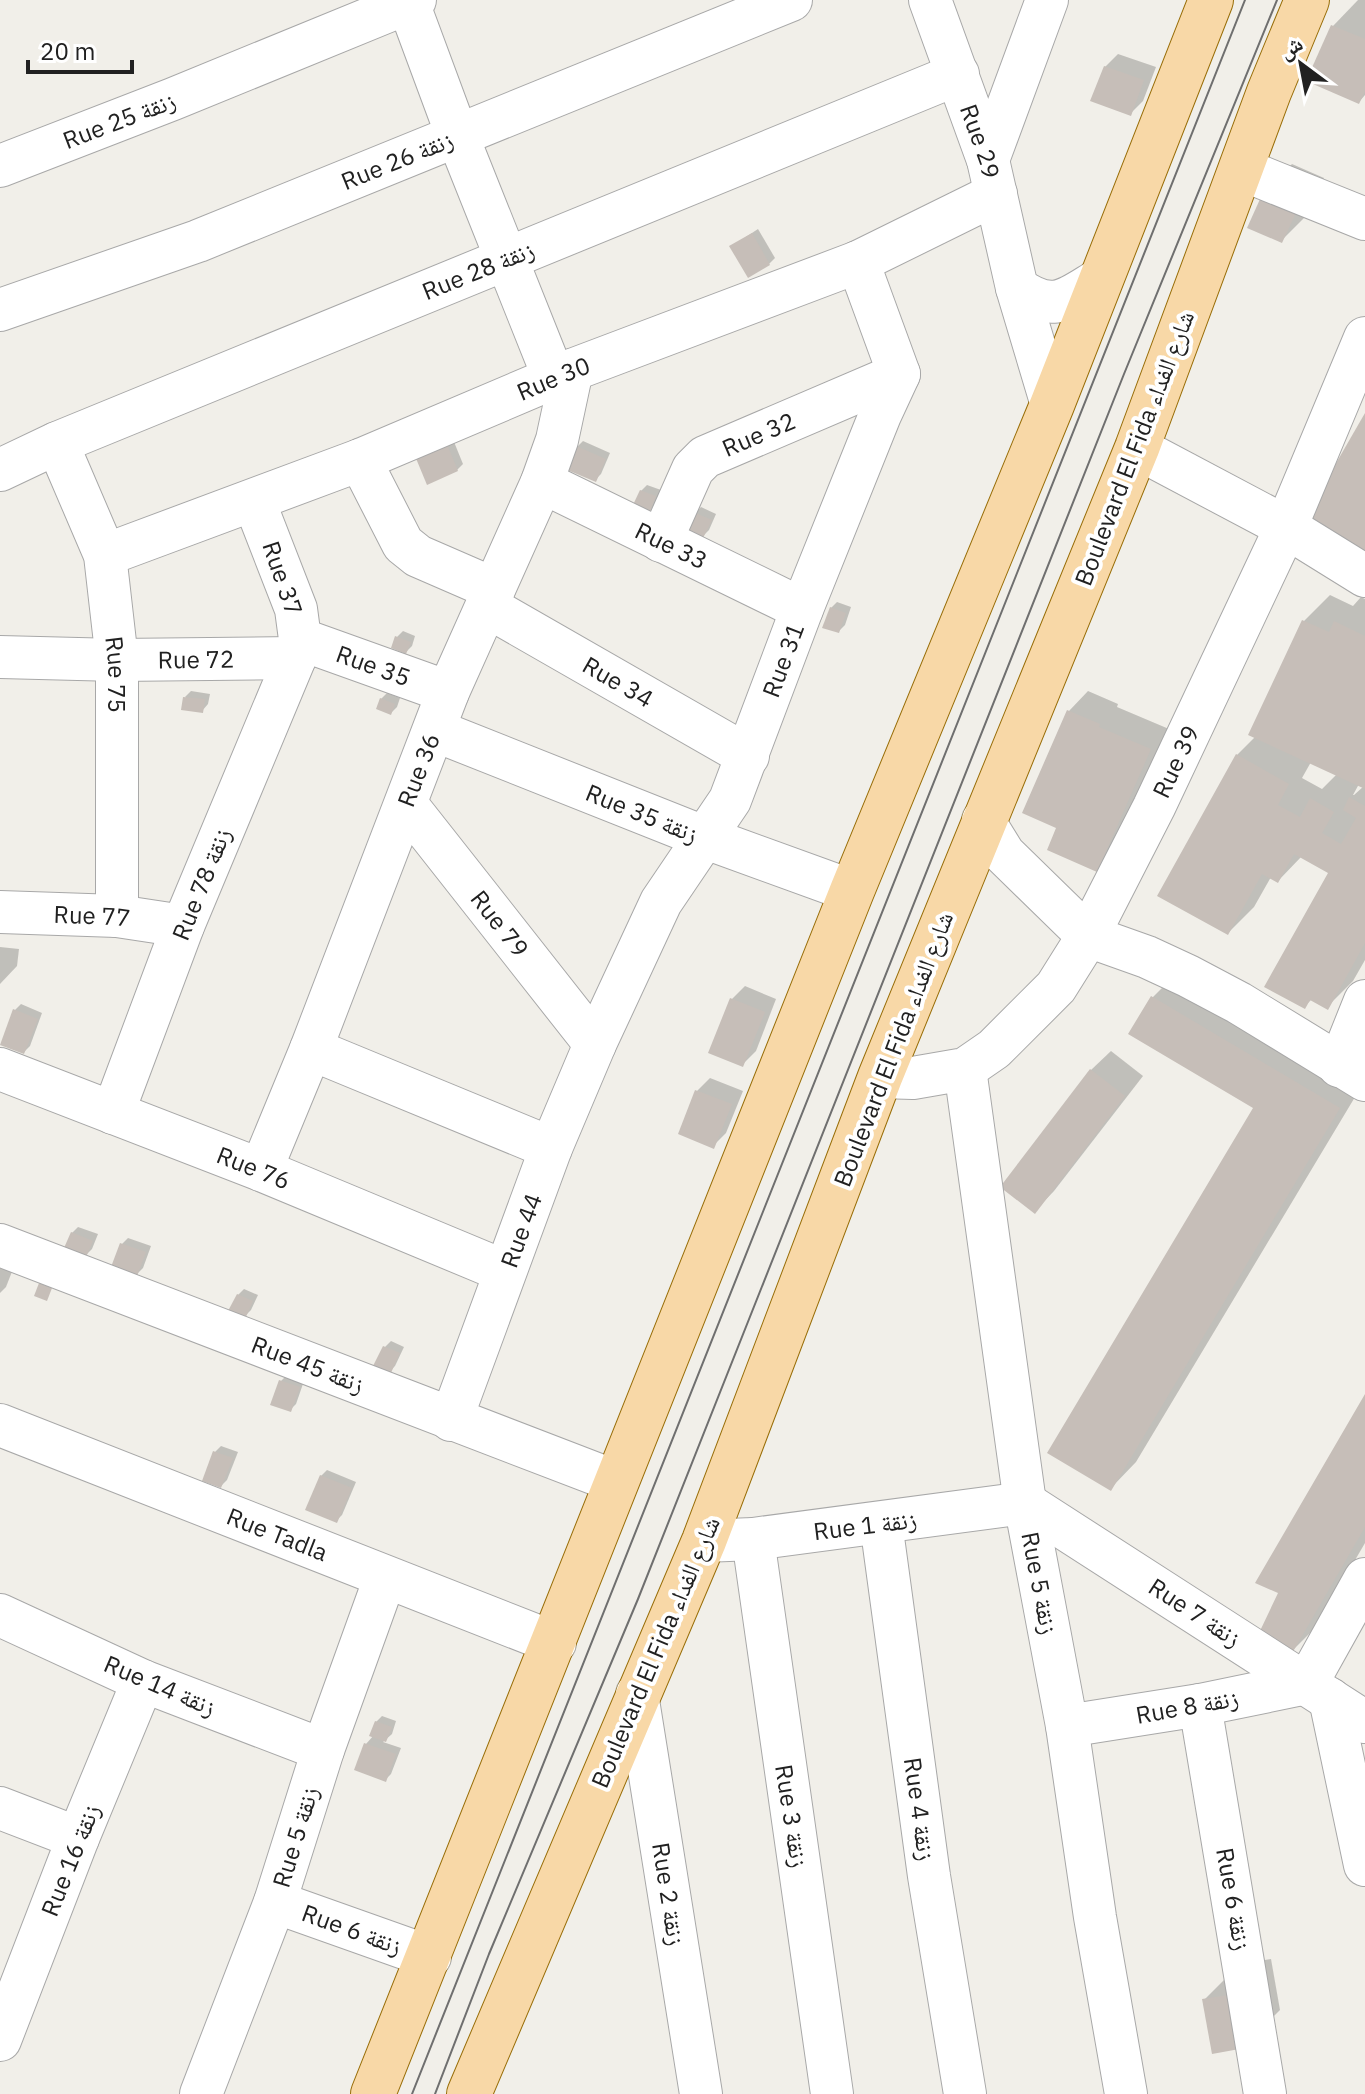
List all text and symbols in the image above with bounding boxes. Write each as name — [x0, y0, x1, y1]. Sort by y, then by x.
scale bar — [28, 24, 132, 74]
north arrow — [1261, 24, 1341, 104]
text: ش — [1273, 28, 1308, 65]
text: 20 m — [40, 35, 95, 67]
street label: Rue 25 زنقة — [58, 84, 180, 156]
street label: Rue 29 — [953, 100, 1008, 181]
street label: Rue 26 زنقة — [336, 123, 458, 197]
street label: Rue 28 زنقة — [417, 233, 539, 307]
street label: Boulevard El Fida شارع الفداء — [1067, 306, 1201, 590]
street label: Rue 30 — [512, 349, 594, 408]
street label: Rue 32 — [717, 404, 800, 464]
street label: Rue 33 — [630, 514, 713, 576]
street label: Rue 37 — [255, 537, 311, 619]
street label: Rue 31 — [754, 619, 811, 702]
street label: Rue 75 — [98, 634, 133, 713]
street label: Rue 35 — [332, 637, 415, 693]
street label: Rue 72 — [157, 643, 234, 676]
street label: Rue 34 — [577, 649, 659, 715]
street label: Rue 39 — [1145, 720, 1206, 803]
street label: Rue 36 — [389, 728, 447, 811]
street label: Rue 35 زنقة — [581, 776, 703, 850]
street label: Rue 78 زنقة — [164, 823, 238, 945]
street label: Rue 79 — [464, 883, 536, 963]
street label: Rue 77 — [53, 898, 133, 934]
street label: Boulevard El Fida شارع الفداء — [826, 907, 960, 1191]
street label: Rue 76 — [212, 1138, 295, 1196]
street label: Rue 44 — [492, 1189, 549, 1272]
street label: Rue 45 زنقة — [247, 1328, 369, 1400]
street label: Rue Tadla — [222, 1500, 333, 1568]
street label: Rue 1 زنقة — [811, 1503, 919, 1547]
street label: Boulevard El Fida شارع الفداء — [583, 1511, 727, 1793]
street label: Rue 5 زنقة — [1014, 1529, 1066, 1637]
street label: Rue 7 زنقة — [1143, 1570, 1247, 1654]
street label: Rue 14 زنقة — [99, 1647, 221, 1723]
street label: Rue 8 زنقة — [1133, 1681, 1241, 1731]
street label: Rue 4 زنقة — [897, 1755, 943, 1863]
street label: Rue 3 زنقة — [768, 1762, 816, 1870]
street label: Rue 5 زنقة — [265, 1783, 325, 1891]
street label: Rue 16 زنقة — [33, 1799, 107, 1921]
street label: Rue 2 زنقة — [645, 1840, 693, 1948]
street label: Rue 6 زنقة — [1209, 1845, 1259, 1953]
street label: Rue 6 زنقة — [298, 1896, 406, 1962]

